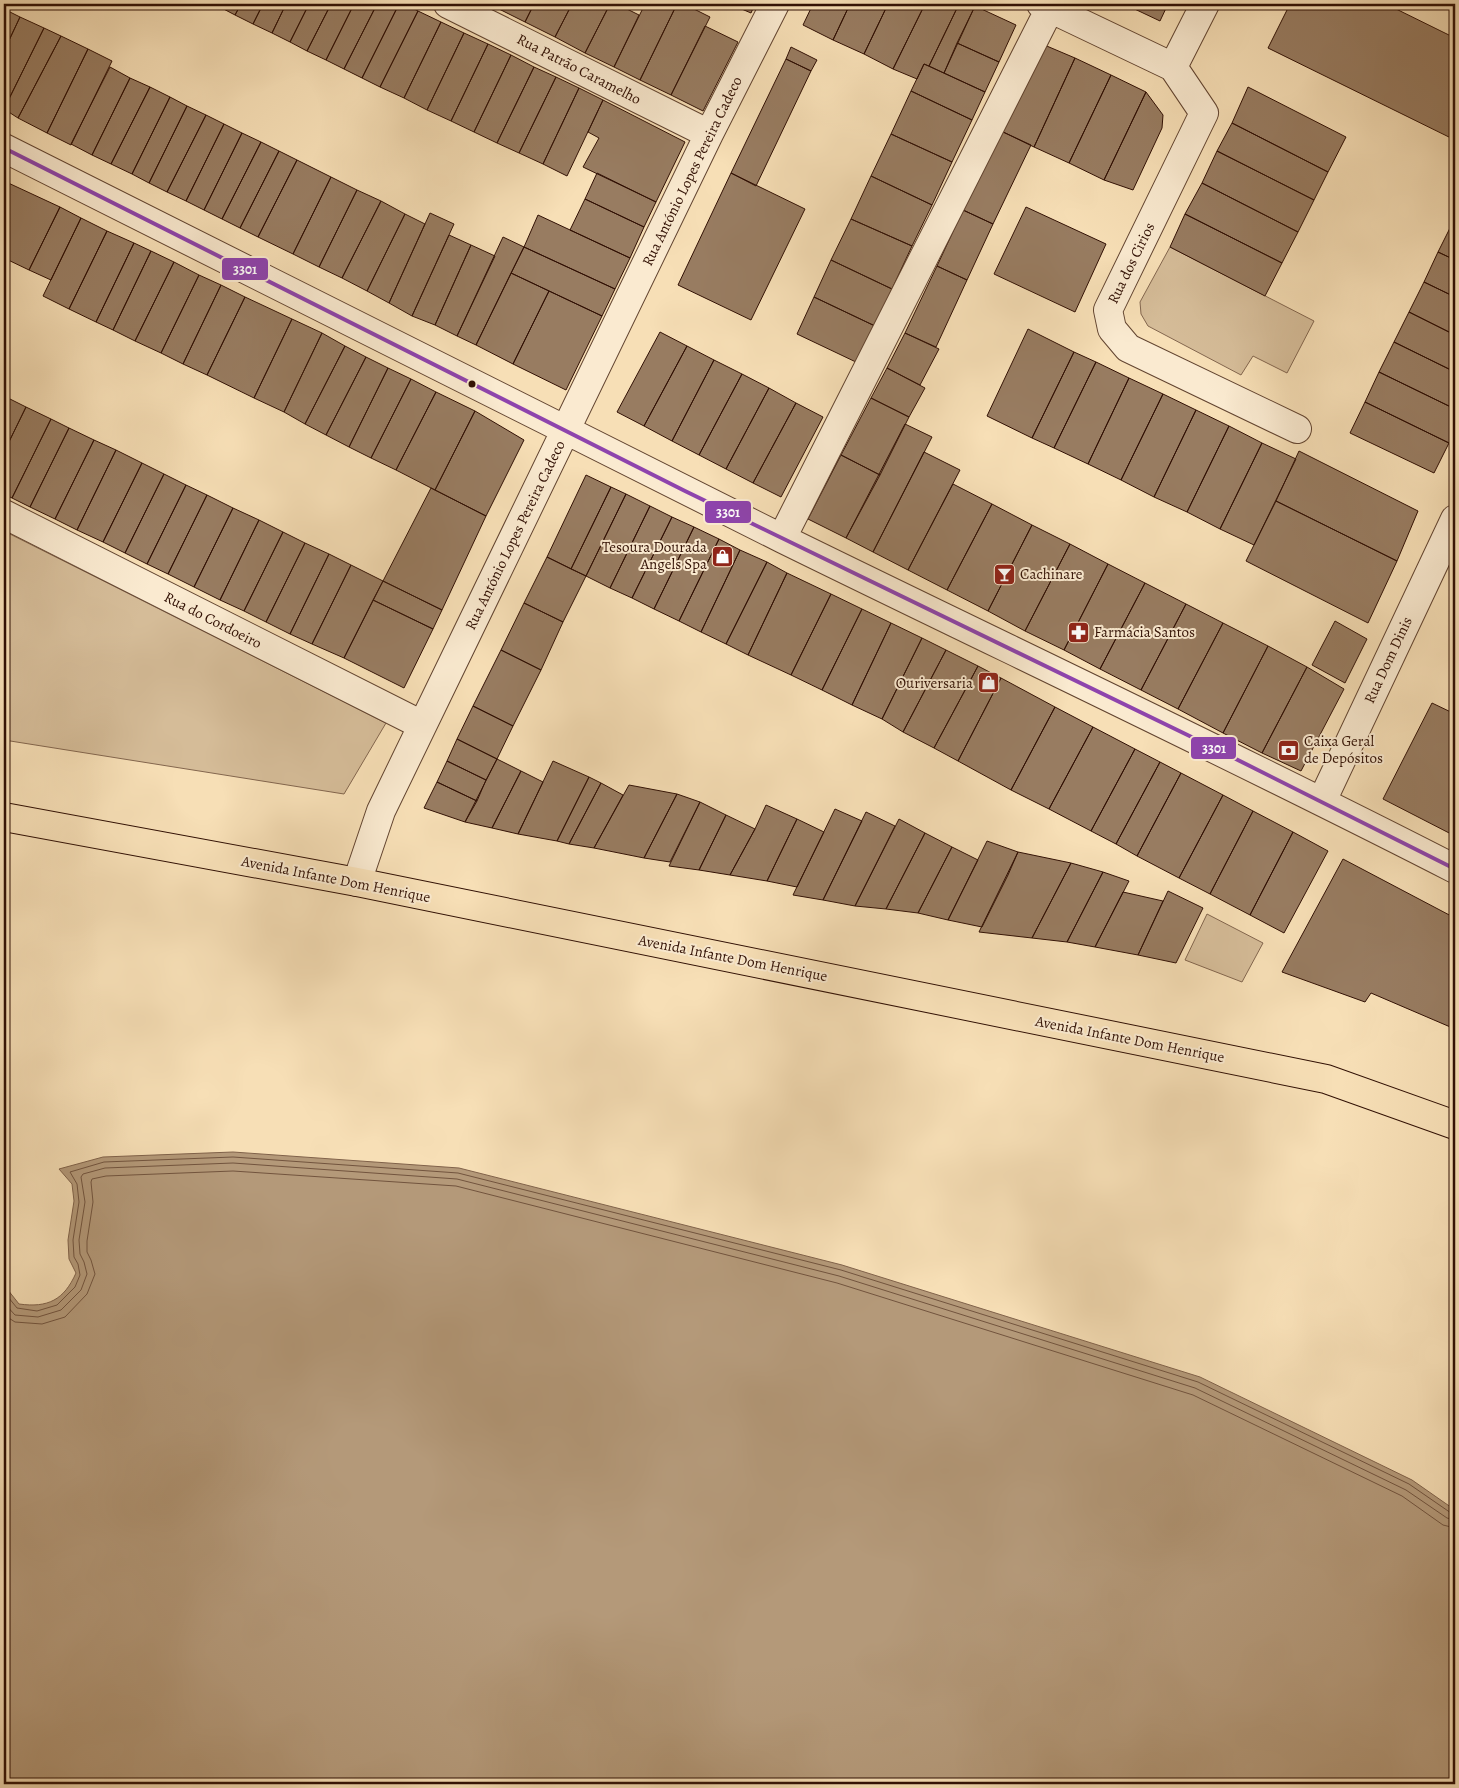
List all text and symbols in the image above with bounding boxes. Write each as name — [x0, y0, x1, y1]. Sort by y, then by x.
street label: Rua Patrão Caramelho — [513, 29, 645, 109]
street label: Rua António Lopes Pereira Cadeco — [637, 73, 747, 269]
street label: Rua dos Cirios — [1103, 219, 1159, 307]
line badge: 3301 — [221, 257, 269, 281]
text: 3301 — [233, 260, 257, 279]
unlabelled marker — [467, 379, 477, 389]
street label: Rua António Lopes Pereira Cadeco — [460, 437, 570, 633]
line badge: 3301 — [704, 500, 752, 524]
text: 3301 — [716, 503, 740, 522]
place label: Tesoura Dourada Angels Spa — [602, 537, 707, 574]
shop icon: Tesoura Dourada Angels Spa — [711, 544, 735, 568]
bar icon: Cachinare — [992, 562, 1016, 586]
place label: Cachinare — [1020, 564, 1083, 584]
street label: Rua do Cordoeiro — [161, 587, 265, 653]
street label: Rua Dom Dinis — [1359, 613, 1417, 707]
pharmacy icon: Farmácia Santos — [1066, 620, 1090, 644]
place label: Farmácia Santos — [1094, 622, 1195, 642]
shop icon: Ouriversaria — [977, 671, 1001, 695]
place label: Ouriversaria — [896, 673, 973, 693]
place label: Caixa Geral de Depósitos — [1304, 731, 1383, 768]
line badge: 3301 — [1190, 736, 1237, 760]
bank icon: Caixa Geral de Depósitos — [1276, 738, 1300, 762]
text: 3301 — [1202, 739, 1226, 758]
street label: Avenida Infante Dom Henrique — [239, 851, 433, 907]
street label: Avenida Infante Dom Henrique — [636, 930, 830, 986]
street label: Avenida Infante Dom Henrique — [1033, 1011, 1227, 1067]

